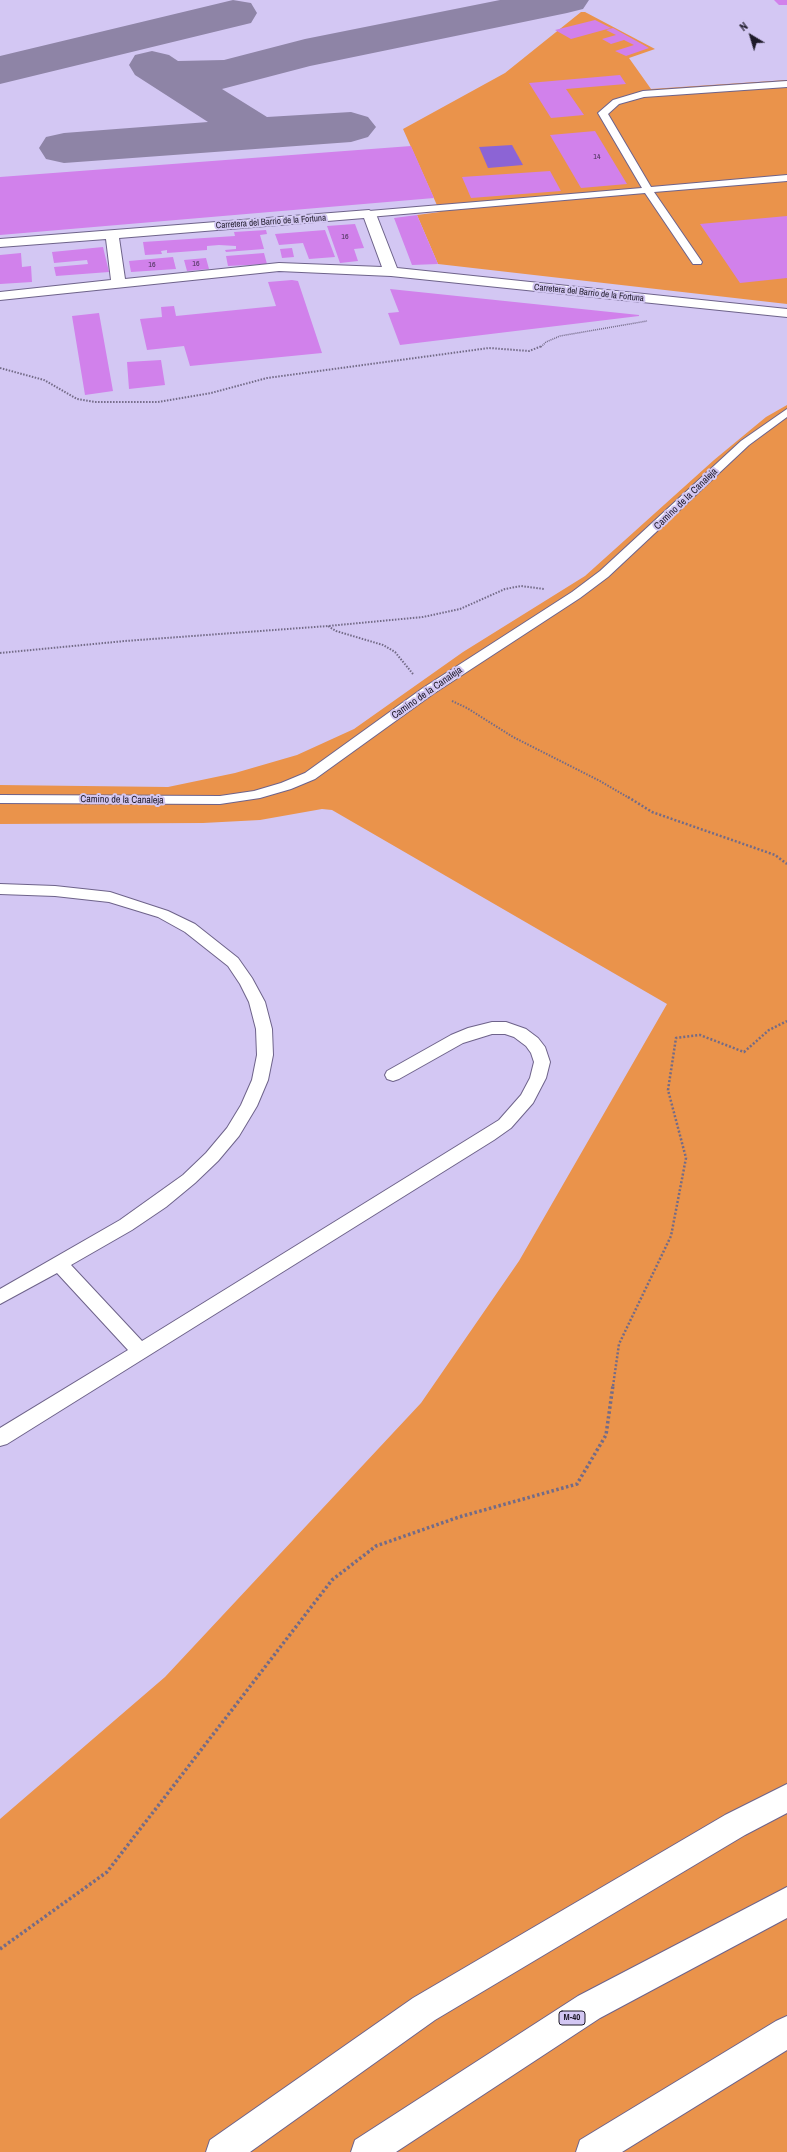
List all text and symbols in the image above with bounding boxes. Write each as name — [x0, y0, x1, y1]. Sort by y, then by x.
north arrow — [731, 16, 771, 56]
text: N — [737, 19, 750, 34]
house number: 14 — [593, 152, 601, 162]
street label: Carretera del Barrio de la Fortuna — [216, 213, 326, 231]
house number: 16 — [341, 232, 349, 242]
house number: 16 — [192, 259, 200, 269]
house number: 16 — [148, 260, 156, 270]
street label: Carretera del Barrio de la Fortuna — [534, 282, 644, 304]
street label: Camino de la Canaleja — [652, 466, 720, 532]
street label: Camino de la Canaleja — [389, 664, 465, 722]
street label: Camino de la Canaleja — [80, 793, 164, 807]
road number: M-40 — [559, 2011, 585, 2025]

